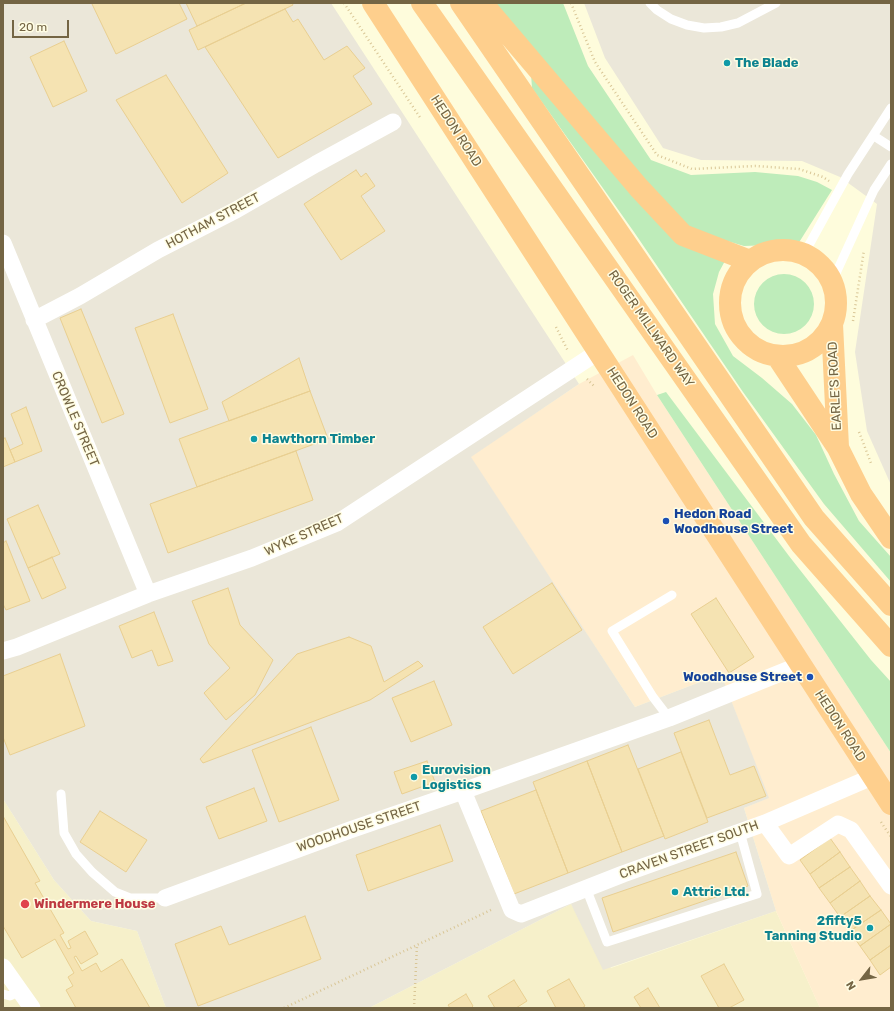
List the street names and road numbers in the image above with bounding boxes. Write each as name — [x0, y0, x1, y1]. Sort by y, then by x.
street label: HEDON ROAD — [427, 92, 485, 170]
street label: HOTHAM STREET — [163, 190, 263, 252]
street label: ROGER MILLWARD WAY — [605, 267, 697, 391]
street label: EARLE'S ROAD — [825, 341, 845, 431]
street label: HEDON ROAD — [603, 364, 661, 442]
street label: CROWLE STREET — [48, 369, 102, 469]
street label: WYKE STREET — [262, 511, 346, 559]
street label: HEDON ROAD — [811, 687, 869, 765]
street label: WOODHOUSE STREET — [295, 798, 423, 856]
street label: CRAVEN STREET SOUTH — [617, 818, 761, 882]

